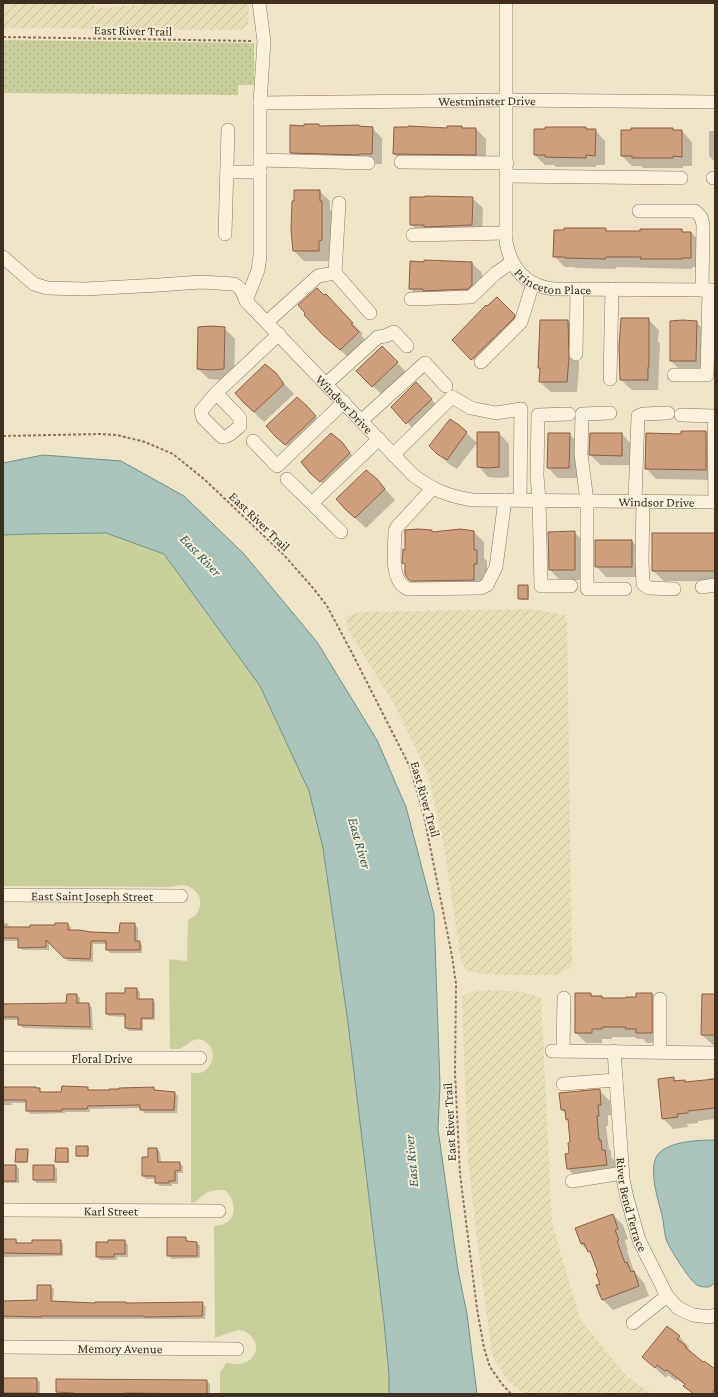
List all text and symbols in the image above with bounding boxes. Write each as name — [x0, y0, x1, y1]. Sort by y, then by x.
street label: East River Trail — [94, 22, 173, 39]
street label: Westminster Drive — [438, 93, 536, 109]
street label: Princeton Place — [511, 265, 591, 297]
street label: Windsor Drive — [313, 372, 376, 437]
street label: East River Trail — [226, 489, 293, 554]
street label: Windsor Drive — [619, 494, 695, 510]
water label: East River — [177, 531, 226, 580]
street label: East River Trail — [407, 759, 444, 839]
water label: East River — [345, 816, 375, 872]
street label: East Saint Joseph Street — [31, 888, 154, 904]
street label: Floral Drive — [72, 1051, 133, 1066]
street label: East River Trail — [440, 1082, 459, 1162]
water label: East River — [401, 1133, 421, 1188]
street label: River Bend Terrace — [613, 1157, 651, 1255]
street label: Karl Street — [84, 1203, 139, 1219]
street label: Memory Avenue — [78, 1341, 163, 1356]

